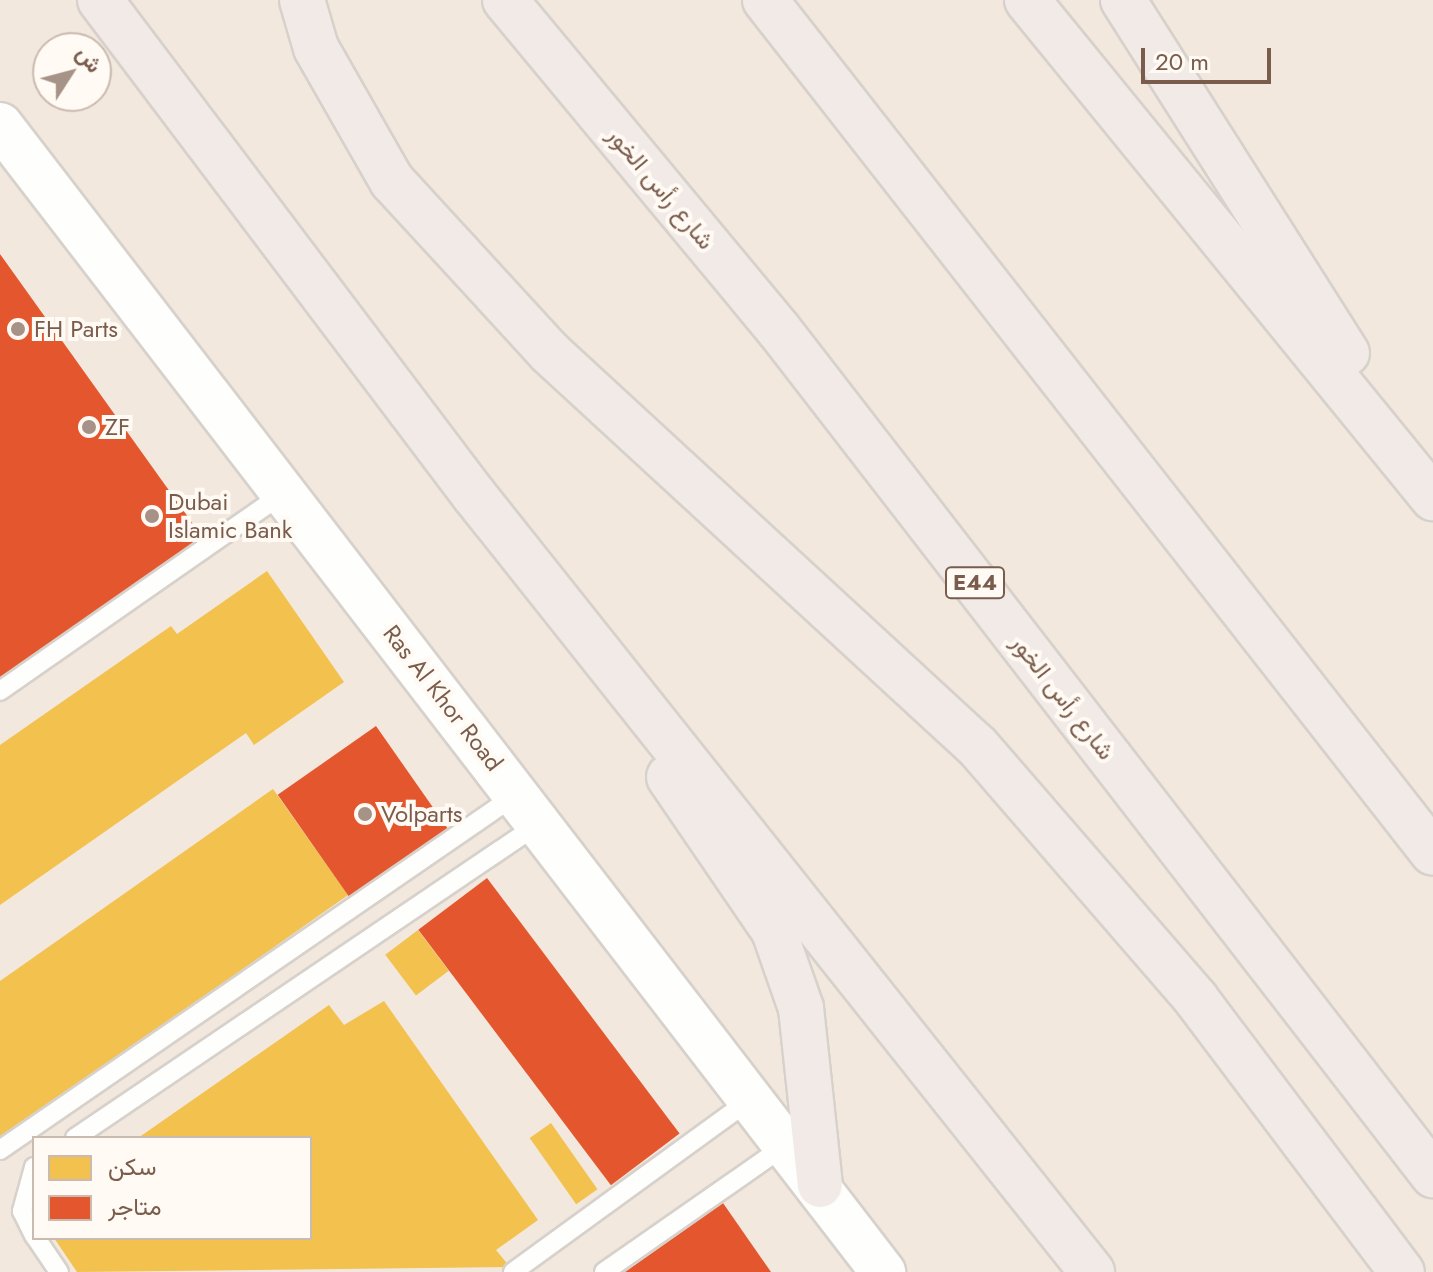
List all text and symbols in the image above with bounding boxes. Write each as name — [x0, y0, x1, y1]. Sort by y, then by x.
north arrow — [32, 32, 112, 112]
scale bar — [1145, 32, 1275, 82]
text: ش — [69, 39, 111, 79]
text: 20 m — [1155, 44, 1209, 79]
street label: شارع رأس الخور — [601, 121, 721, 255]
place label: FH Parts — [34, 315, 118, 343]
marker: FH Parts — [9, 320, 27, 338]
place label: ZF — [105, 413, 130, 441]
marker: ZF — [80, 418, 98, 436]
place label: Dubai Islamic Bank — [168, 488, 292, 544]
marker: Dubai Islamic Bank — [143, 507, 161, 525]
road number: E44 — [945, 565, 1005, 601]
street label: Ras Al Khor Road — [377, 619, 509, 777]
street label: شارع رأس الخور — [1005, 629, 1121, 765]
place label: Volparts — [381, 800, 462, 828]
marker: Volparts — [356, 805, 374, 823]
legend — [32, 1136, 312, 1240]
text: سكن — [108, 1149, 157, 1184]
text: متاجر — [108, 1189, 162, 1224]

